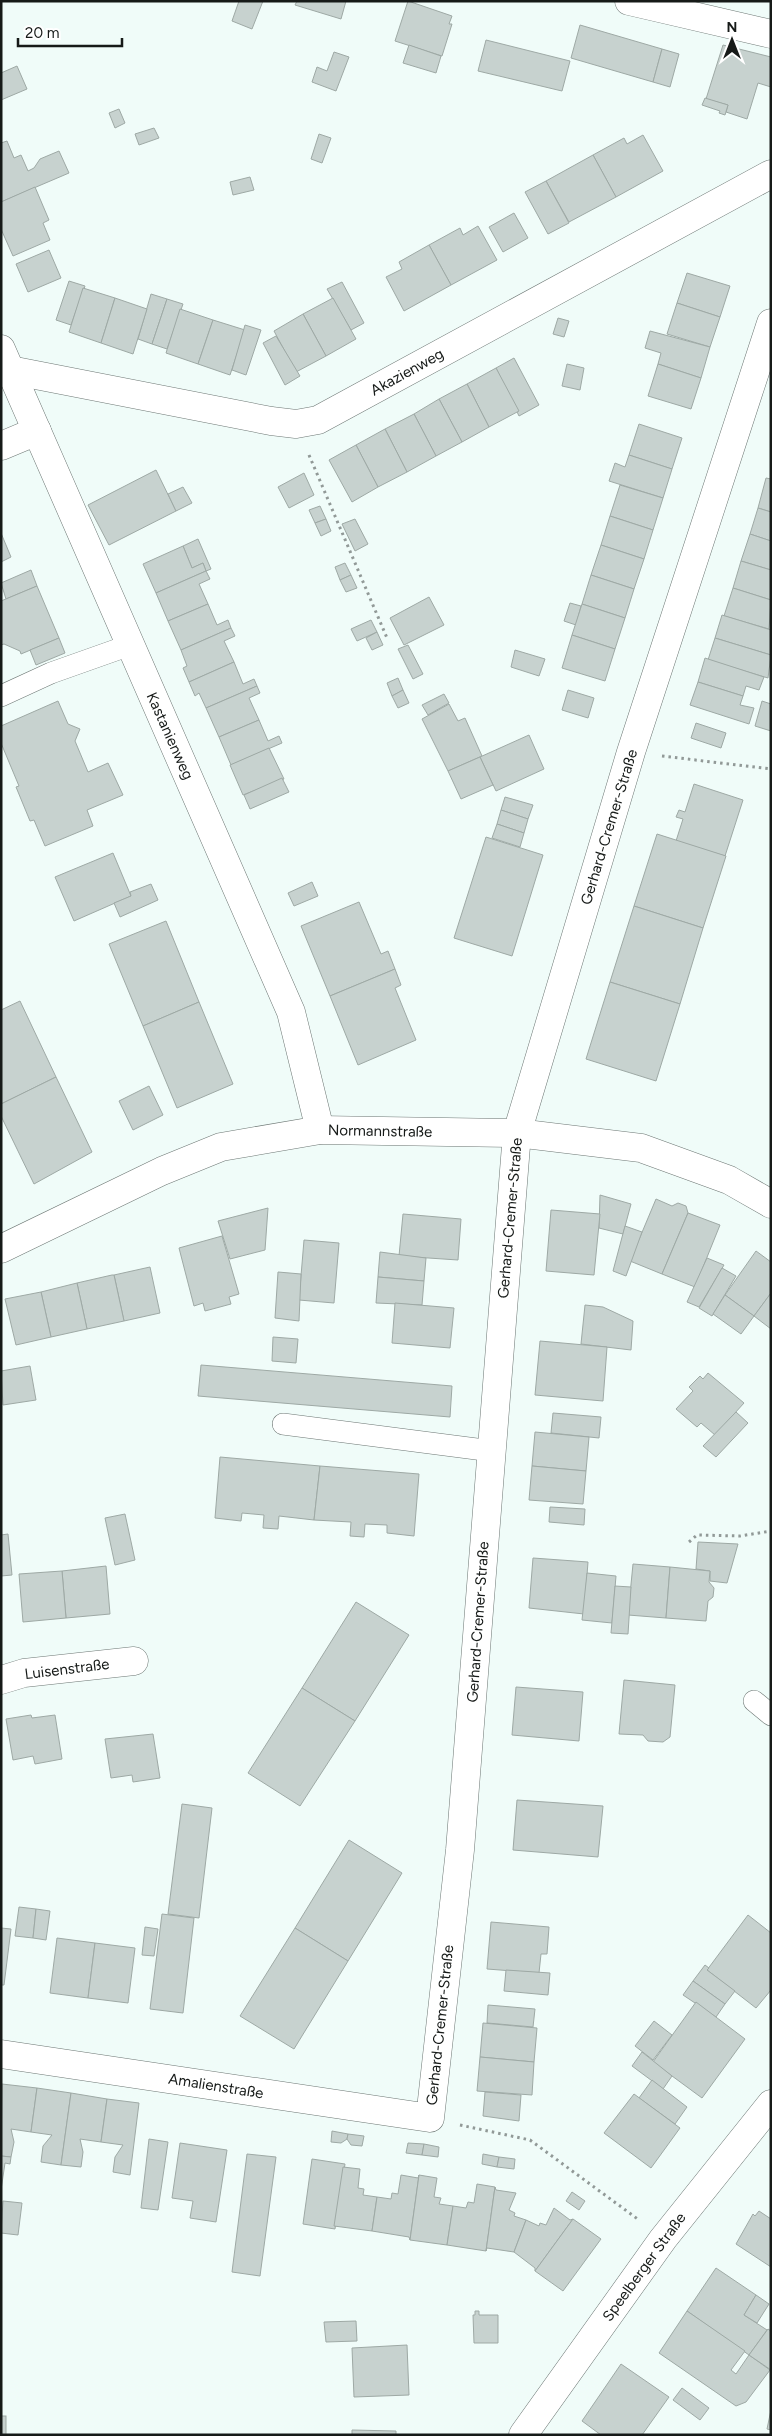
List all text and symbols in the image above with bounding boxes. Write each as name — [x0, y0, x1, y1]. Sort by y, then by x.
scale bar — [18, 15, 121, 47]
north arrow — [707, 15, 757, 65]
text: N — [727, 19, 737, 36]
text: 20 m — [25, 24, 59, 42]
street label: Akazienweg — [367, 345, 447, 399]
street label: Kastanienweg — [143, 689, 197, 783]
street label: Gerhard-Cremer-Straße — [577, 747, 641, 907]
street label: Normannstraße — [328, 1121, 432, 1141]
street label: Gerhard-Cremer-Straße — [494, 1137, 526, 1299]
street label: Gerhard-Cremer-Straße — [463, 1541, 493, 1703]
street label: Luisenstraße — [24, 1655, 110, 1683]
street label: Gerhard-Cremer-Straße — [423, 1944, 457, 2106]
street label: Amalienstraße — [167, 2070, 265, 2102]
street label: Speelberger Straße — [599, 2209, 689, 2325]

